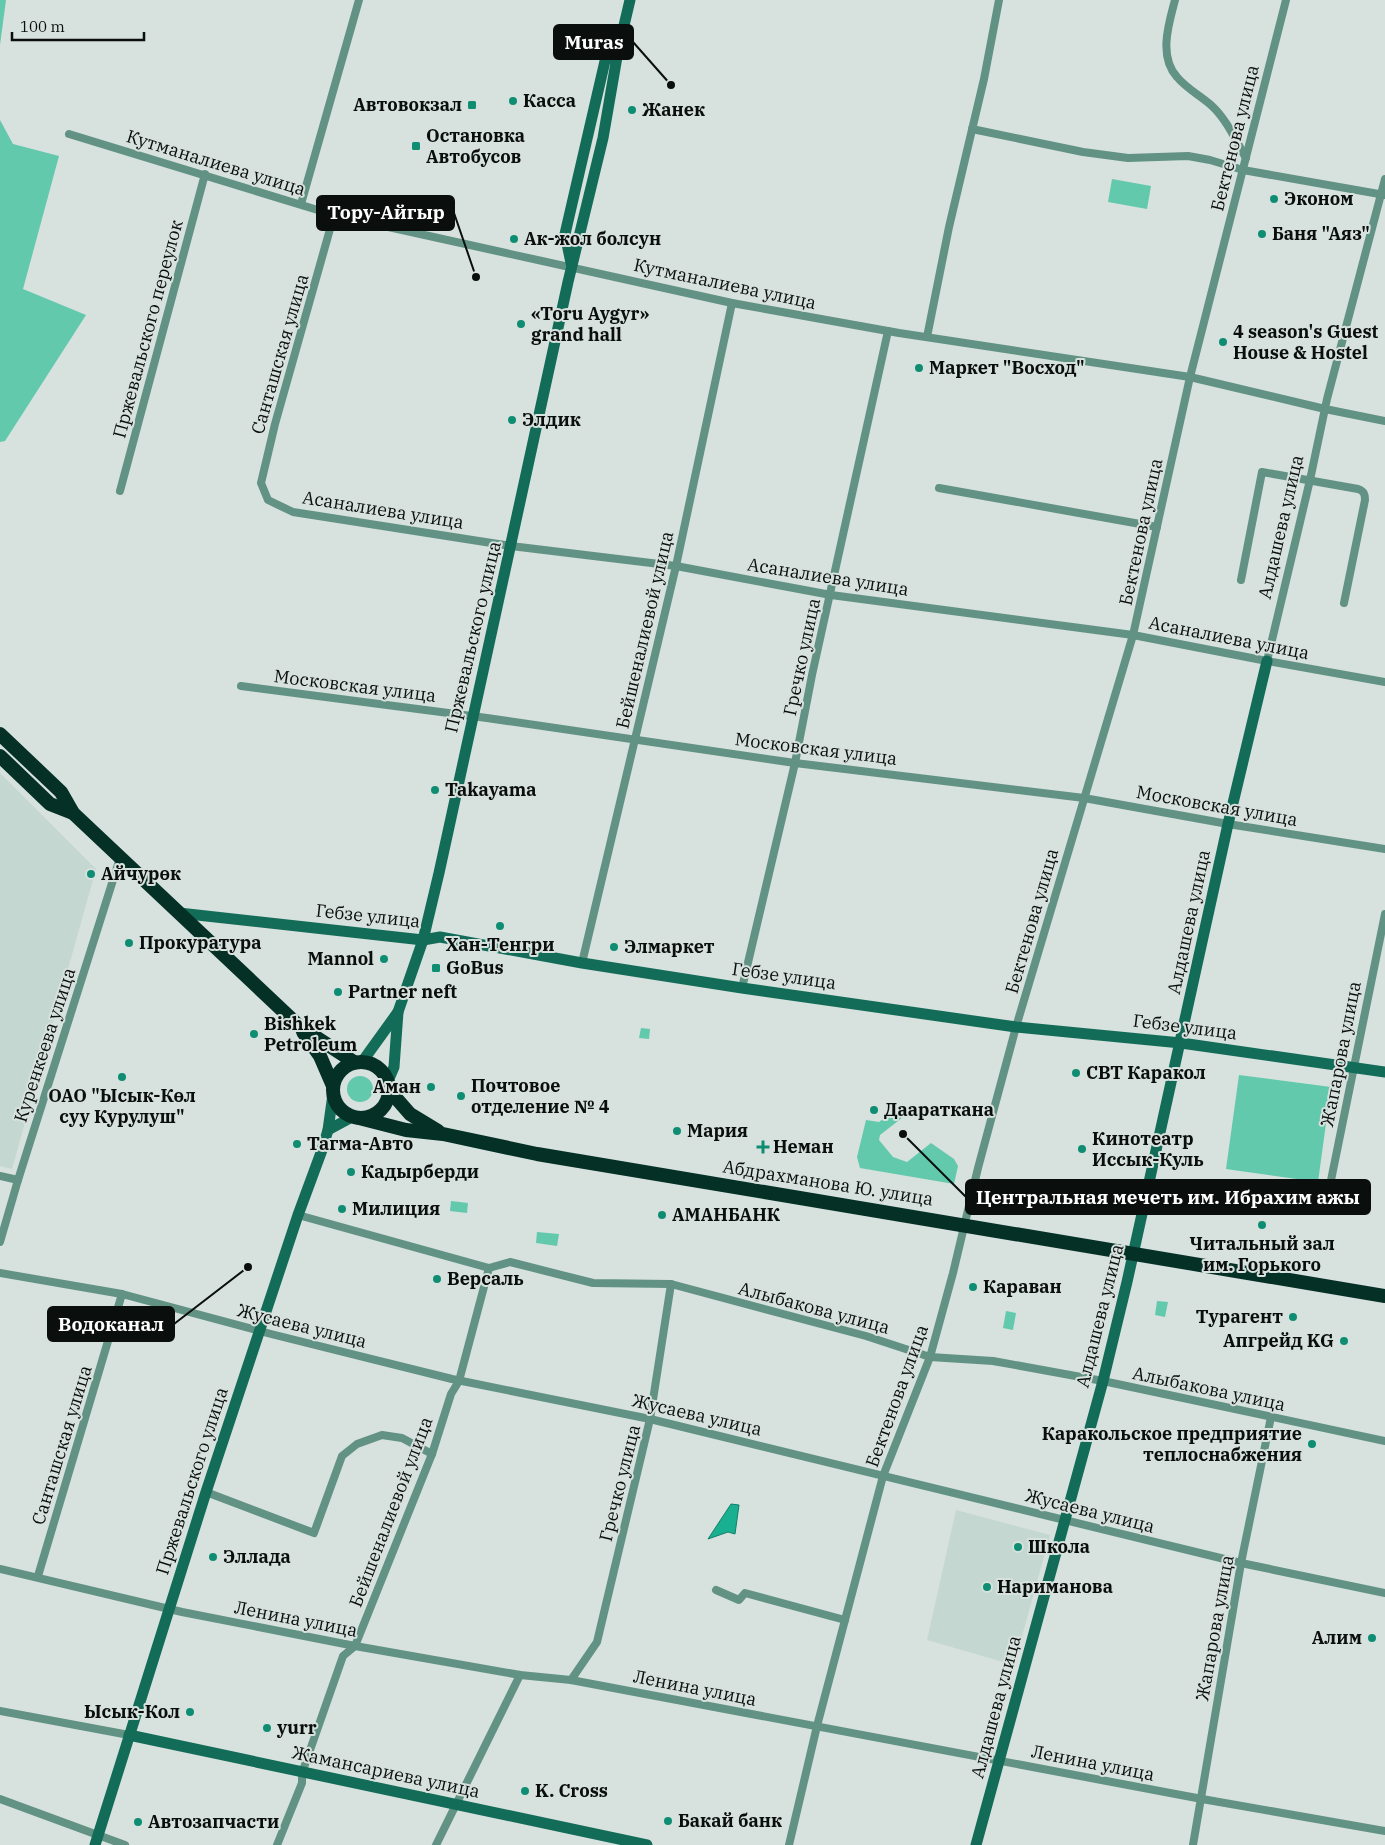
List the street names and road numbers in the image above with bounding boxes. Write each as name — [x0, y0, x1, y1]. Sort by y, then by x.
street label: Бектенова улица — [1205, 62, 1264, 213]
street label: Кутманалиева улица — [124, 124, 309, 201]
street label: Пржевальского переулок — [107, 217, 188, 441]
street label: Кутманалиева улица — [632, 253, 819, 314]
street label: Санташская улица — [246, 271, 313, 437]
street label: Алдашева улица — [1253, 452, 1308, 601]
street label: Бектенова улица — [1114, 456, 1167, 608]
street label: Асаналиева улица — [301, 485, 466, 534]
street label: Бейшеналиевой улица — [611, 529, 678, 731]
street label: Пржевальского улица — [439, 539, 506, 735]
street label: Асаналиева улица — [746, 552, 911, 601]
street label: Гречко улица — [778, 596, 825, 718]
street label: Асаналиева улица — [1147, 611, 1311, 664]
street label: Московская улица — [273, 664, 438, 707]
street label: Московская улица — [734, 727, 899, 770]
street label: Московская улица — [1135, 780, 1300, 831]
street label: Бектенова улица — [1000, 845, 1063, 996]
street label: Алдашева улица — [1162, 847, 1215, 996]
street label: Гебзе улица — [315, 899, 422, 932]
street label: Гебзе улица — [730, 957, 838, 994]
street label: Куренкеева улица — [9, 965, 80, 1125]
street label: Жапарова улица — [1315, 979, 1366, 1129]
street label: Гебзе улица — [1132, 1009, 1239, 1044]
street label: Абдрахманова Ю. улица — [721, 1154, 935, 1211]
street label: Алдашева улица — [1071, 1242, 1129, 1390]
street label: Алыбакова улица — [736, 1276, 892, 1339]
street label: Жусаева улица — [235, 1298, 369, 1353]
street label: Бектенова улица — [860, 1321, 933, 1470]
street label: Алыбакова улица — [1131, 1361, 1288, 1416]
street label: Санташская улица — [26, 1362, 97, 1527]
street label: Пржевальского улица — [150, 1384, 233, 1578]
street label: Жусаева улица — [630, 1388, 764, 1441]
street label: Бейшеналиевой улица — [344, 1413, 438, 1610]
street label: Гречко улица — [594, 1422, 645, 1544]
street label: Жусаева улица — [1023, 1483, 1157, 1538]
street label: Жапарова улица — [1190, 1553, 1239, 1703]
street label: Ленина улица — [233, 1595, 360, 1642]
street label: Алдашева улица — [965, 1633, 1026, 1781]
street label: Ленина улица — [632, 1664, 759, 1711]
street label: Ленина улица — [1030, 1739, 1157, 1786]
street label: Жамансариева улица — [290, 1740, 482, 1803]

